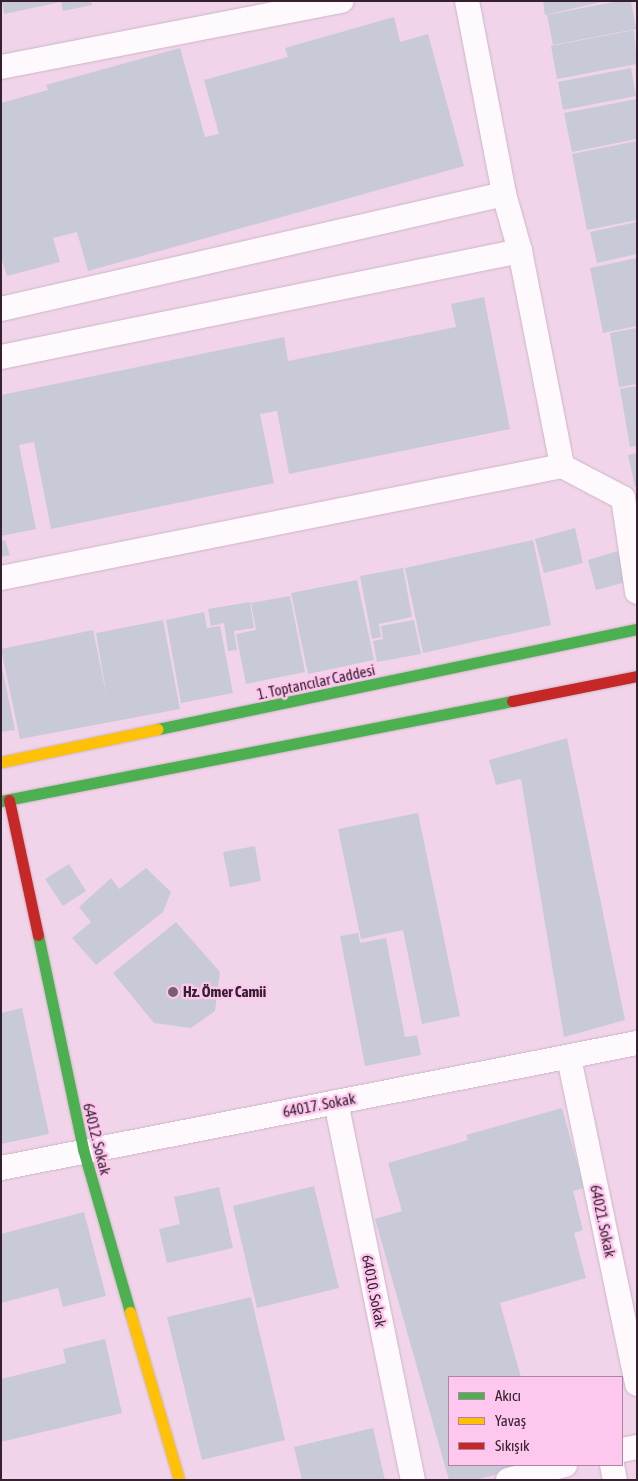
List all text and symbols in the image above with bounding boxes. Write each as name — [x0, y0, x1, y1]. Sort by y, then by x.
street label: 1. Toptancılar Caddesi — [255, 661, 377, 703]
place label: Hz. Ömer Camii — [183, 983, 266, 1001]
marker: Hz. Ömer Camii — [167, 986, 179, 998]
street label: 64017. Sokak — [281, 1089, 357, 1121]
street label: 64012. Sokak — [79, 1101, 115, 1177]
street label: 64021. Sokak — [587, 1183, 619, 1259]
street label: 64010. Sokak — [358, 1253, 390, 1329]
legend — [448, 1376, 623, 1466]
text: Akıcı — [495, 1387, 521, 1404]
text: Yavaş — [495, 1412, 526, 1429]
text: Sıkışık — [495, 1437, 530, 1454]

